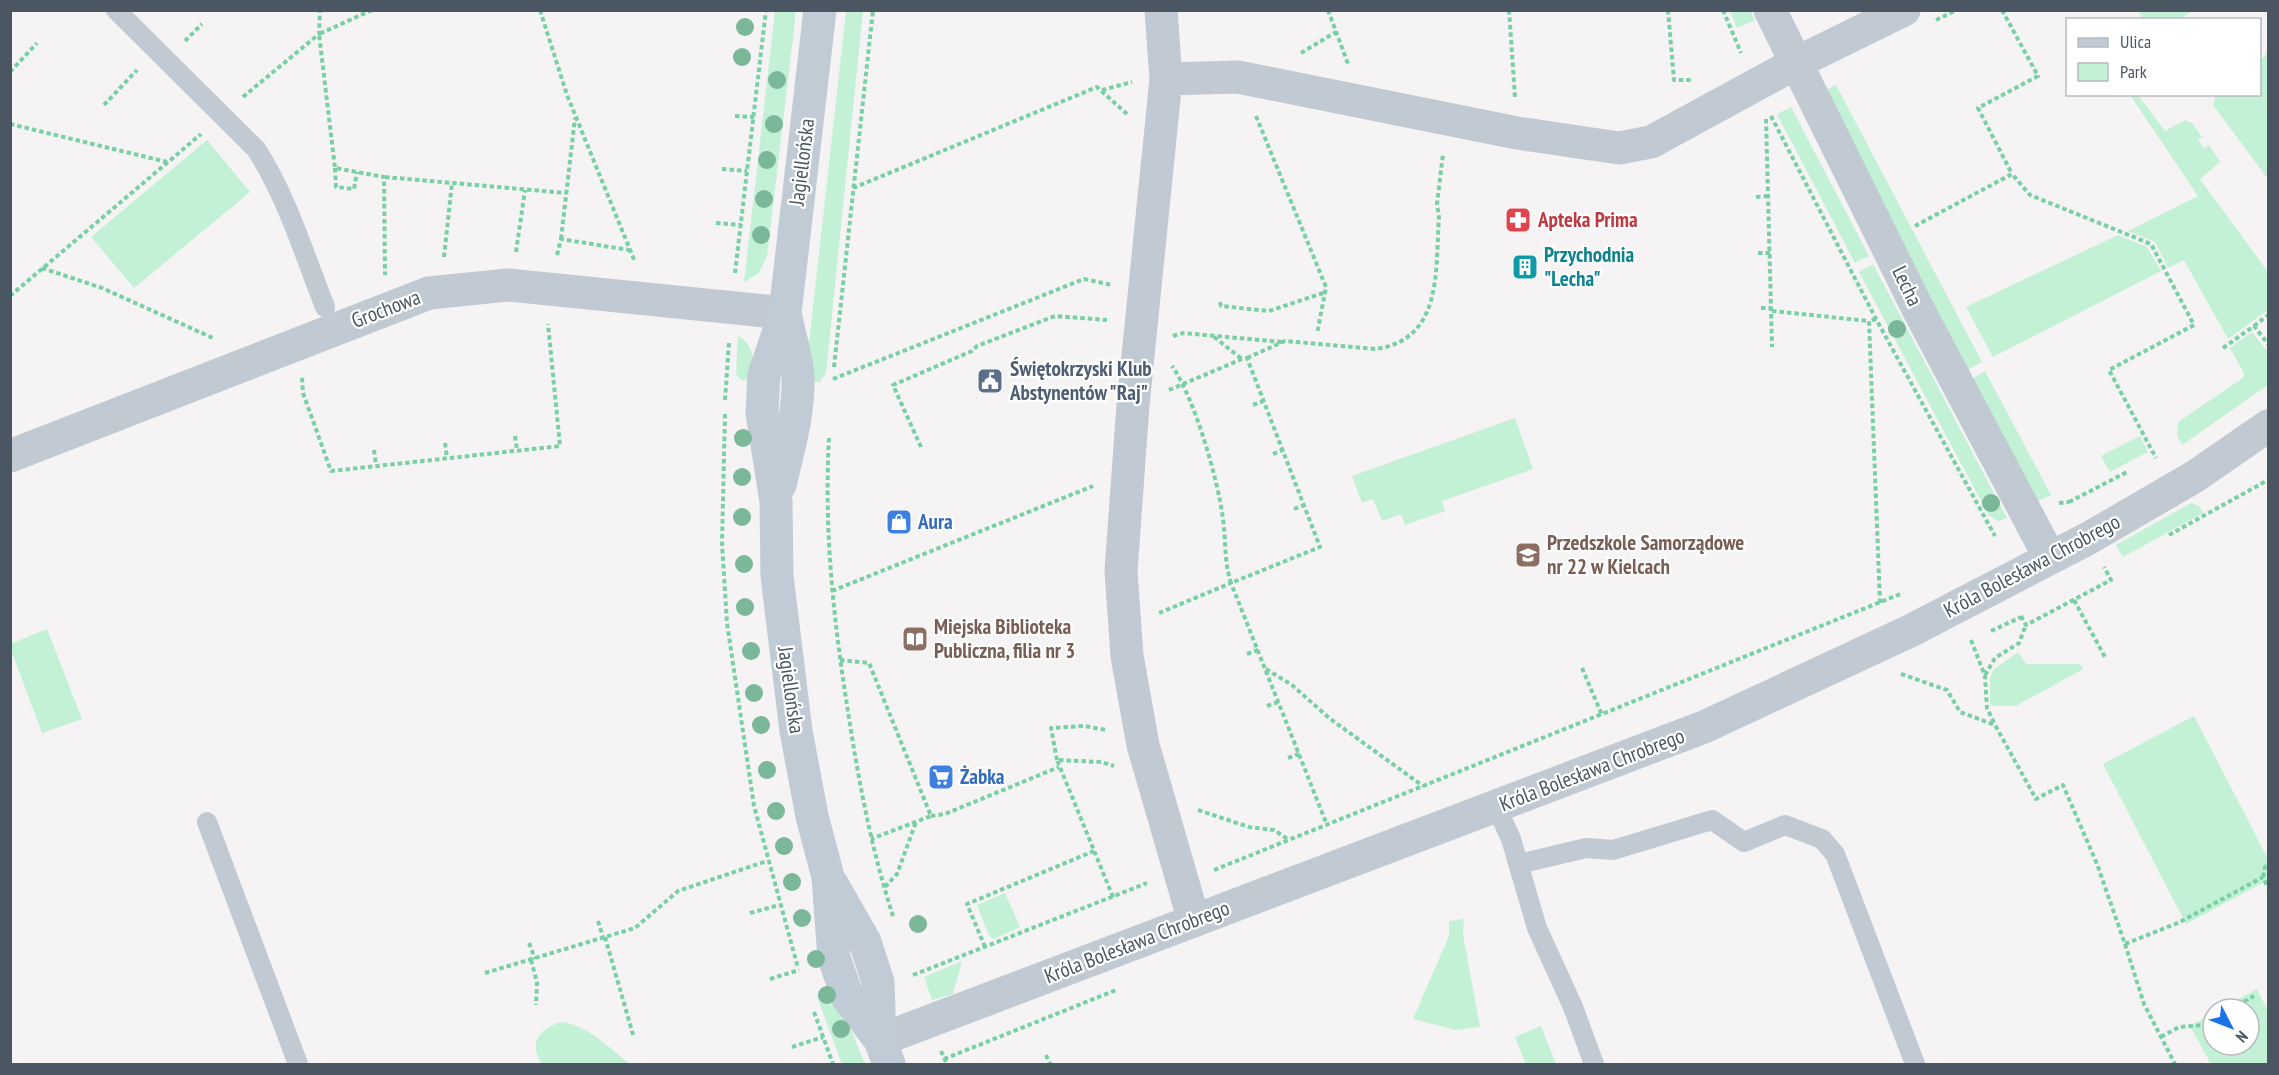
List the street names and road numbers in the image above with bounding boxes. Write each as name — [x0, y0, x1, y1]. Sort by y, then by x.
street label: Jagiellońska — [783, 117, 820, 208]
street label: Lecha — [1886, 261, 1929, 310]
street label: Grochowa — [348, 283, 424, 334]
street label: Króla Bolesława Chrobrego — [1939, 508, 2125, 623]
street label: Jagiellońska — [772, 644, 811, 735]
street label: Króla Bolesława Chrobrego — [1496, 722, 1688, 817]
street label: Króla Bolesława Chrobrego — [1041, 894, 1233, 989]

